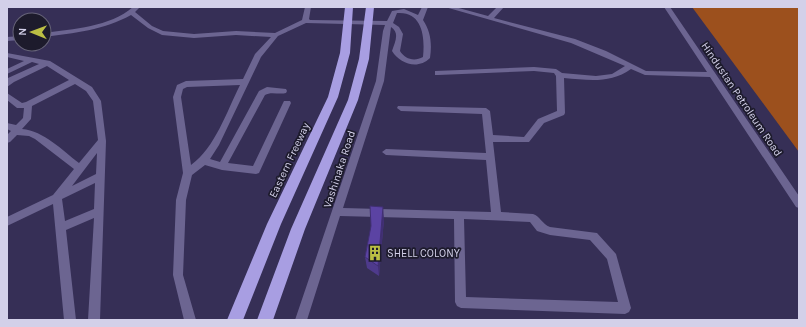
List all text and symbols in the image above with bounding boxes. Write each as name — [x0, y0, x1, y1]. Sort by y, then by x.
north arrow — [12, 12, 52, 52]
text: N — [16, 28, 29, 36]
street label: Hindustan Petroleum Road — [698, 40, 785, 159]
street label: Eastern Freeway — [266, 121, 313, 200]
street label: Vashinaka Road — [321, 129, 358, 209]
building icon: SHELL COLONY — [366, 244, 384, 262]
place label: SHELL COLONY — [387, 247, 460, 260]

